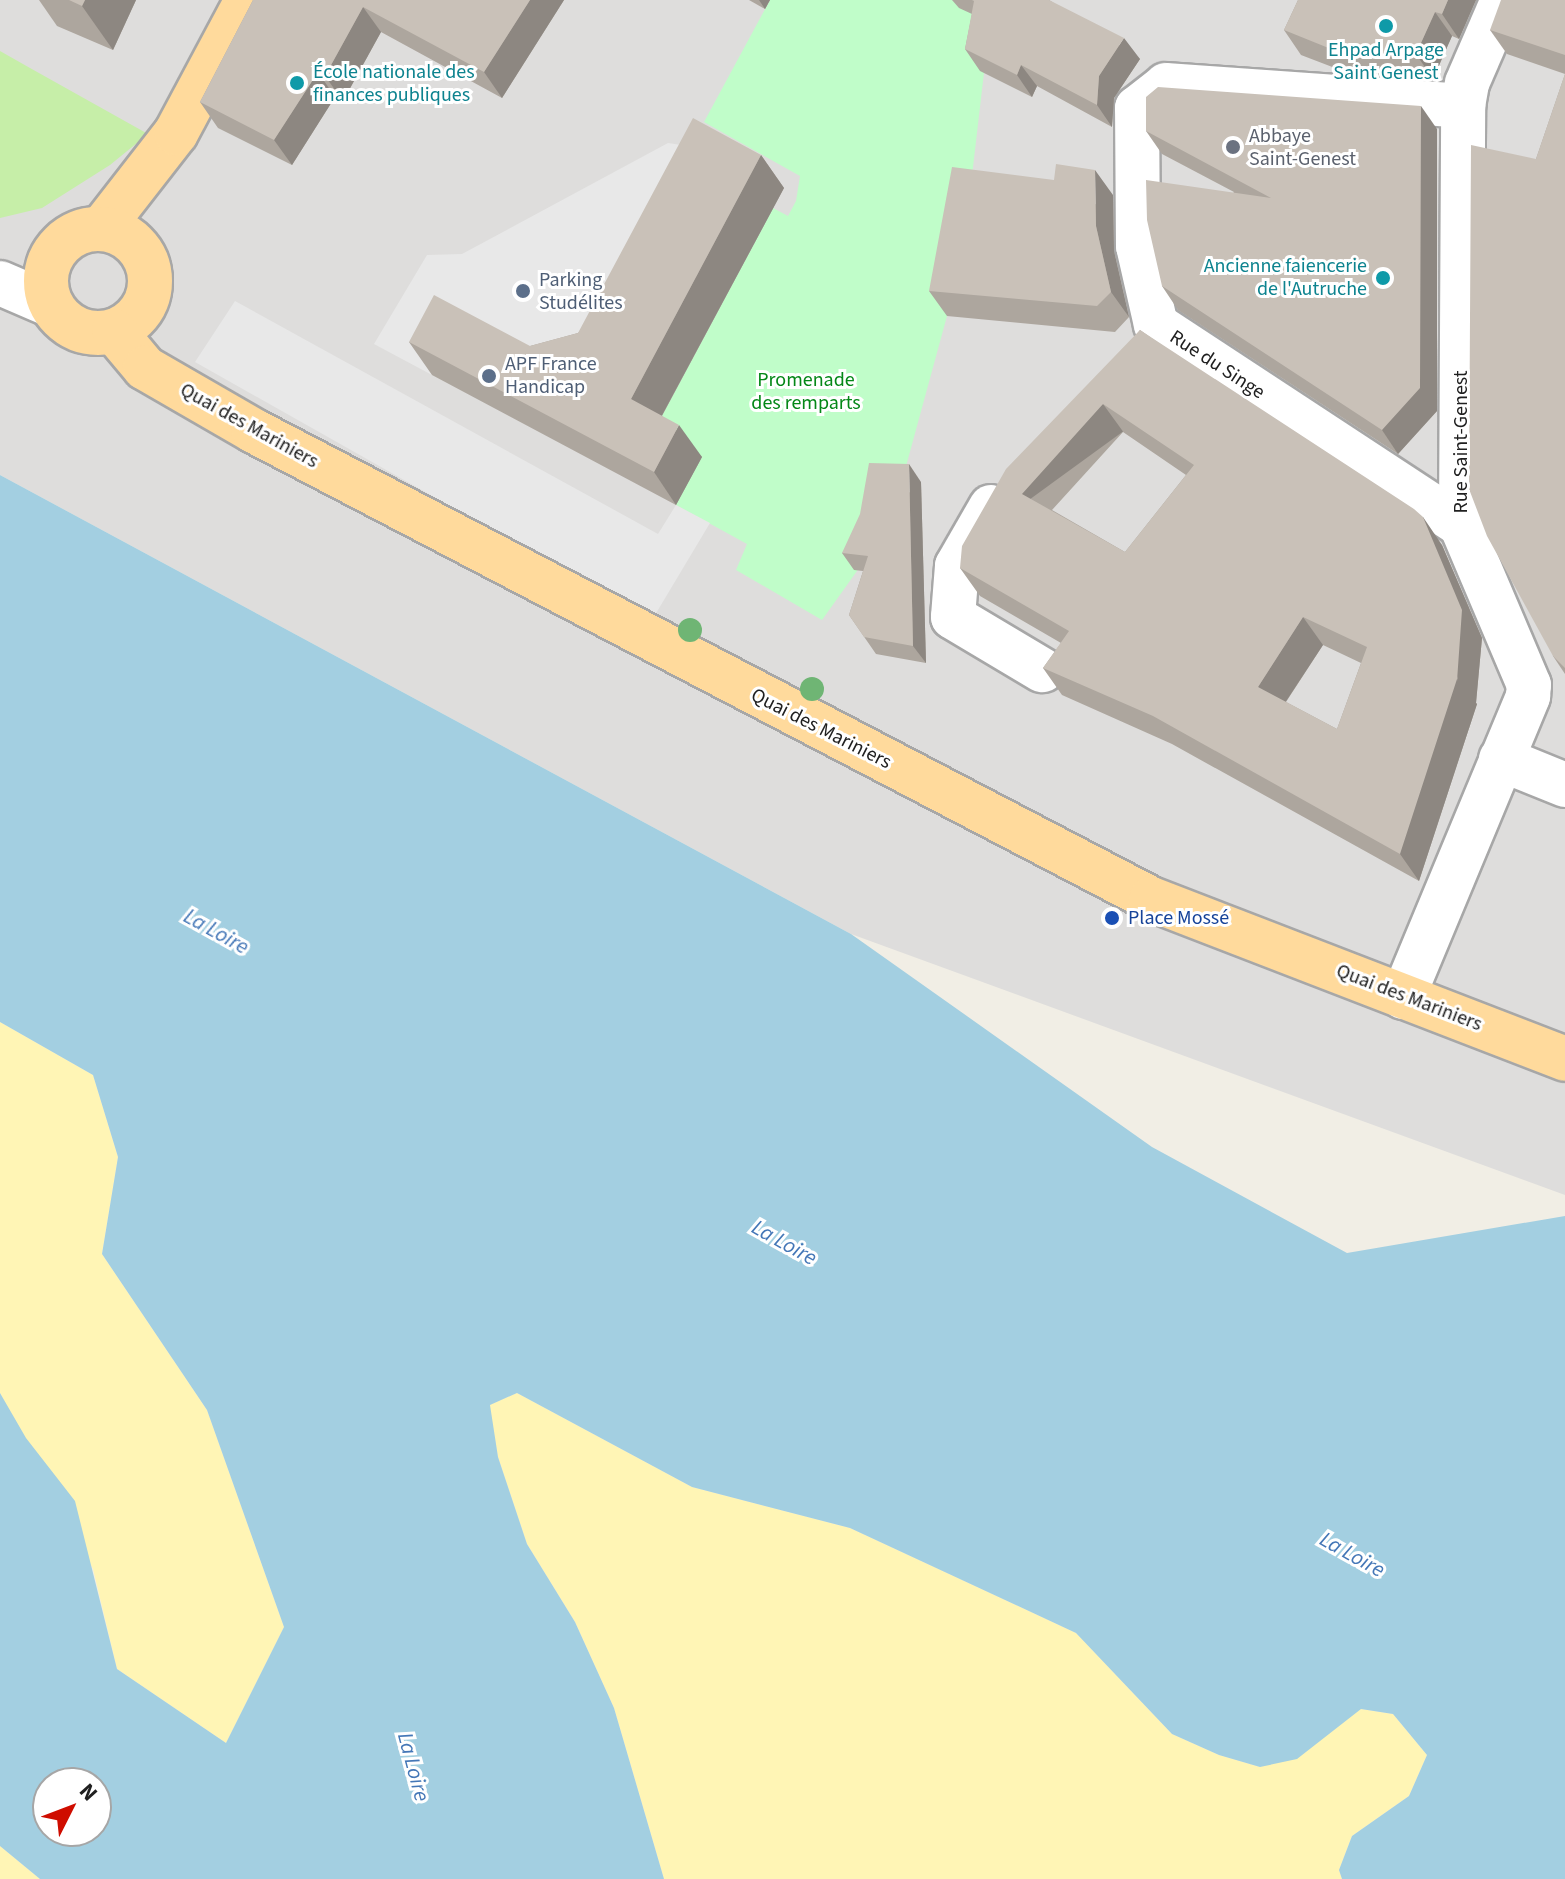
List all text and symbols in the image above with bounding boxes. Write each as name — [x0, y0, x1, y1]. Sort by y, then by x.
marker: Ehpad Arpage Saint Genest — [1377, 17, 1395, 35]
place label: Ehpad Arpage Saint Genest — [1328, 38, 1444, 85]
place label: École nationale des finances publiques — [313, 60, 475, 107]
marker: École nationale des finances publiques — [288, 74, 306, 92]
place label: Abbaye Saint-Genest — [1249, 124, 1356, 171]
marker: Abbaye Saint-Genest — [1224, 138, 1242, 156]
place label: Ancienne faiencerie de l'Autruche — [1204, 254, 1367, 301]
place label: Parking Studélites — [539, 268, 623, 315]
marker: Ancienne faiencerie de l'Autruche — [1374, 269, 1392, 287]
marker: Parking Studélites — [514, 282, 532, 300]
street label: Rue du Singe — [1165, 325, 1269, 405]
place label: APF France Handicap — [505, 352, 597, 399]
marker: APF France Handicap — [480, 367, 498, 385]
park label: Promenade des remparts — [751, 368, 861, 415]
street label: Rue Saint-Genest — [1449, 370, 1473, 514]
street label: Quai des Mariniers — [176, 378, 322, 474]
street label: Quai des Mariniers — [747, 683, 895, 775]
water label: La Loire — [179, 903, 253, 961]
place label: Place Mossé — [1128, 906, 1229, 930]
marker: Place Mossé — [1103, 909, 1121, 927]
street label: Quai des Mariniers — [1333, 959, 1485, 1037]
water label: La Loire — [747, 1214, 821, 1272]
water label: La Loire — [1315, 1526, 1389, 1584]
water label: La Loire — [391, 1730, 435, 1804]
north arrow — [32, 1767, 112, 1847]
text: N — [72, 1776, 105, 1808]

